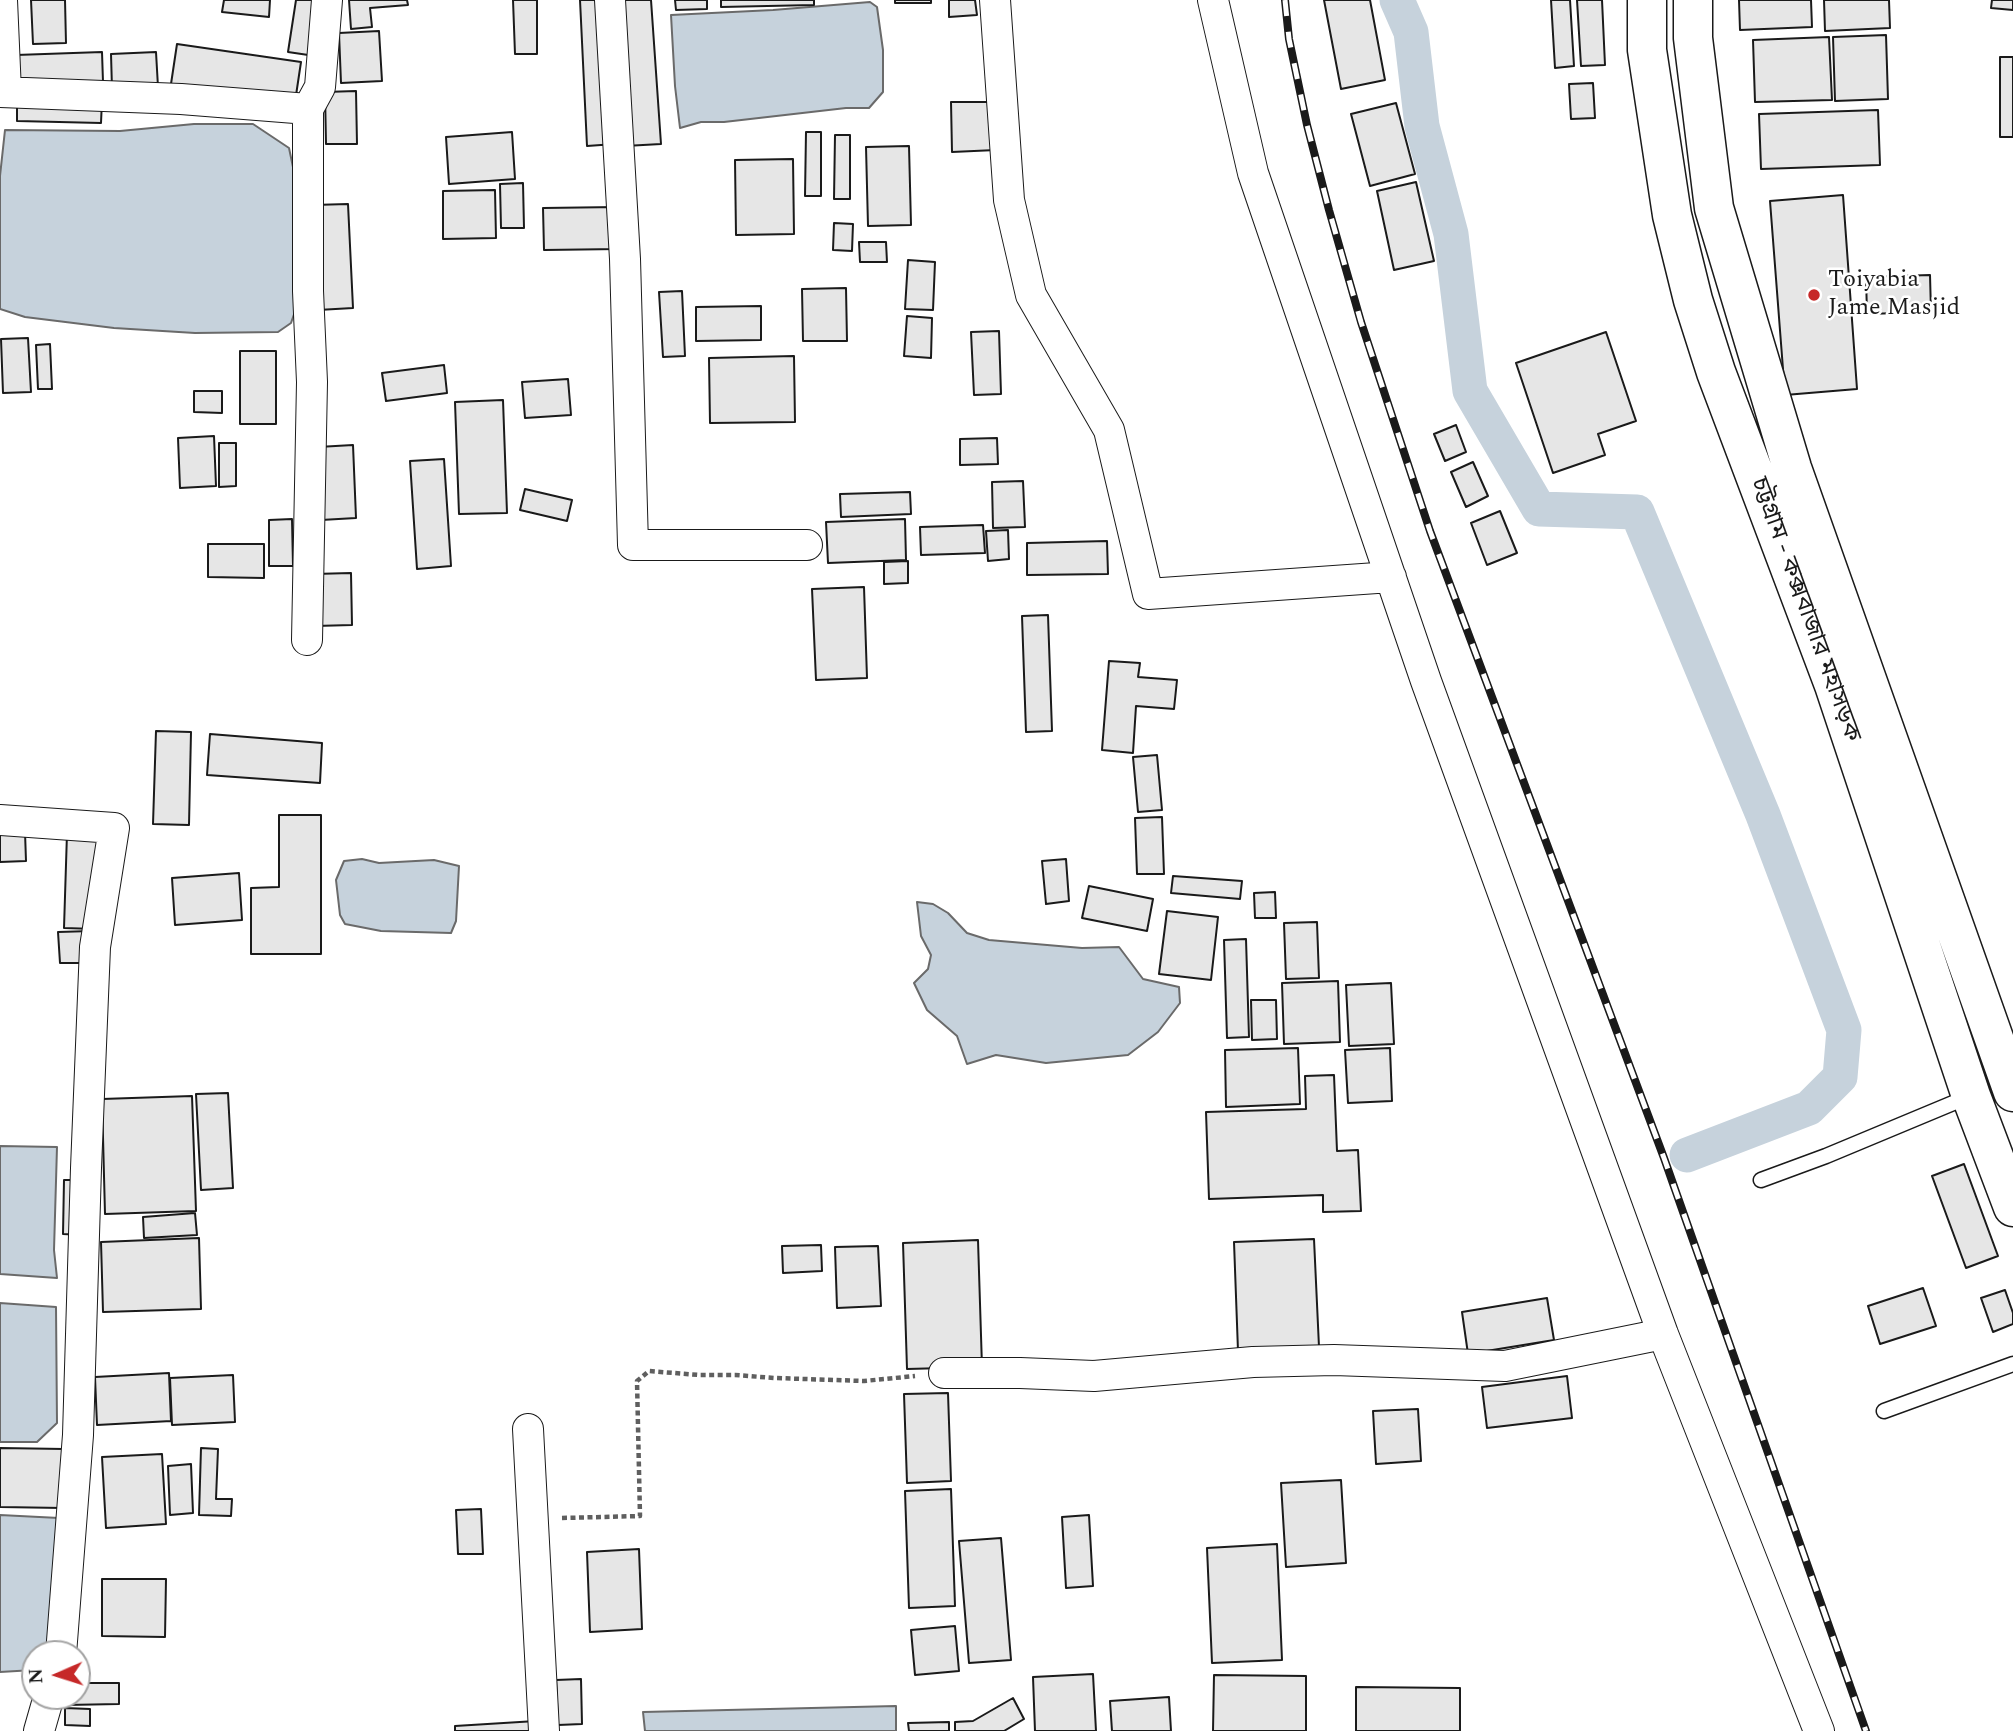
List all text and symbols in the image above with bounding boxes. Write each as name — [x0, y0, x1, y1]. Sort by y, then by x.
place label: Toiyabia Jame Masjid — [1828, 267, 1960, 323]
marker: Toiyabia Jame Masjid — [1806, 287, 1822, 303]
street label: চট্টগ্রাম - কক্সবাজার মহাসড়ক — [1743, 474, 1865, 746]
north arrow — [21, 1640, 91, 1710]
text: N — [22, 1668, 51, 1685]

